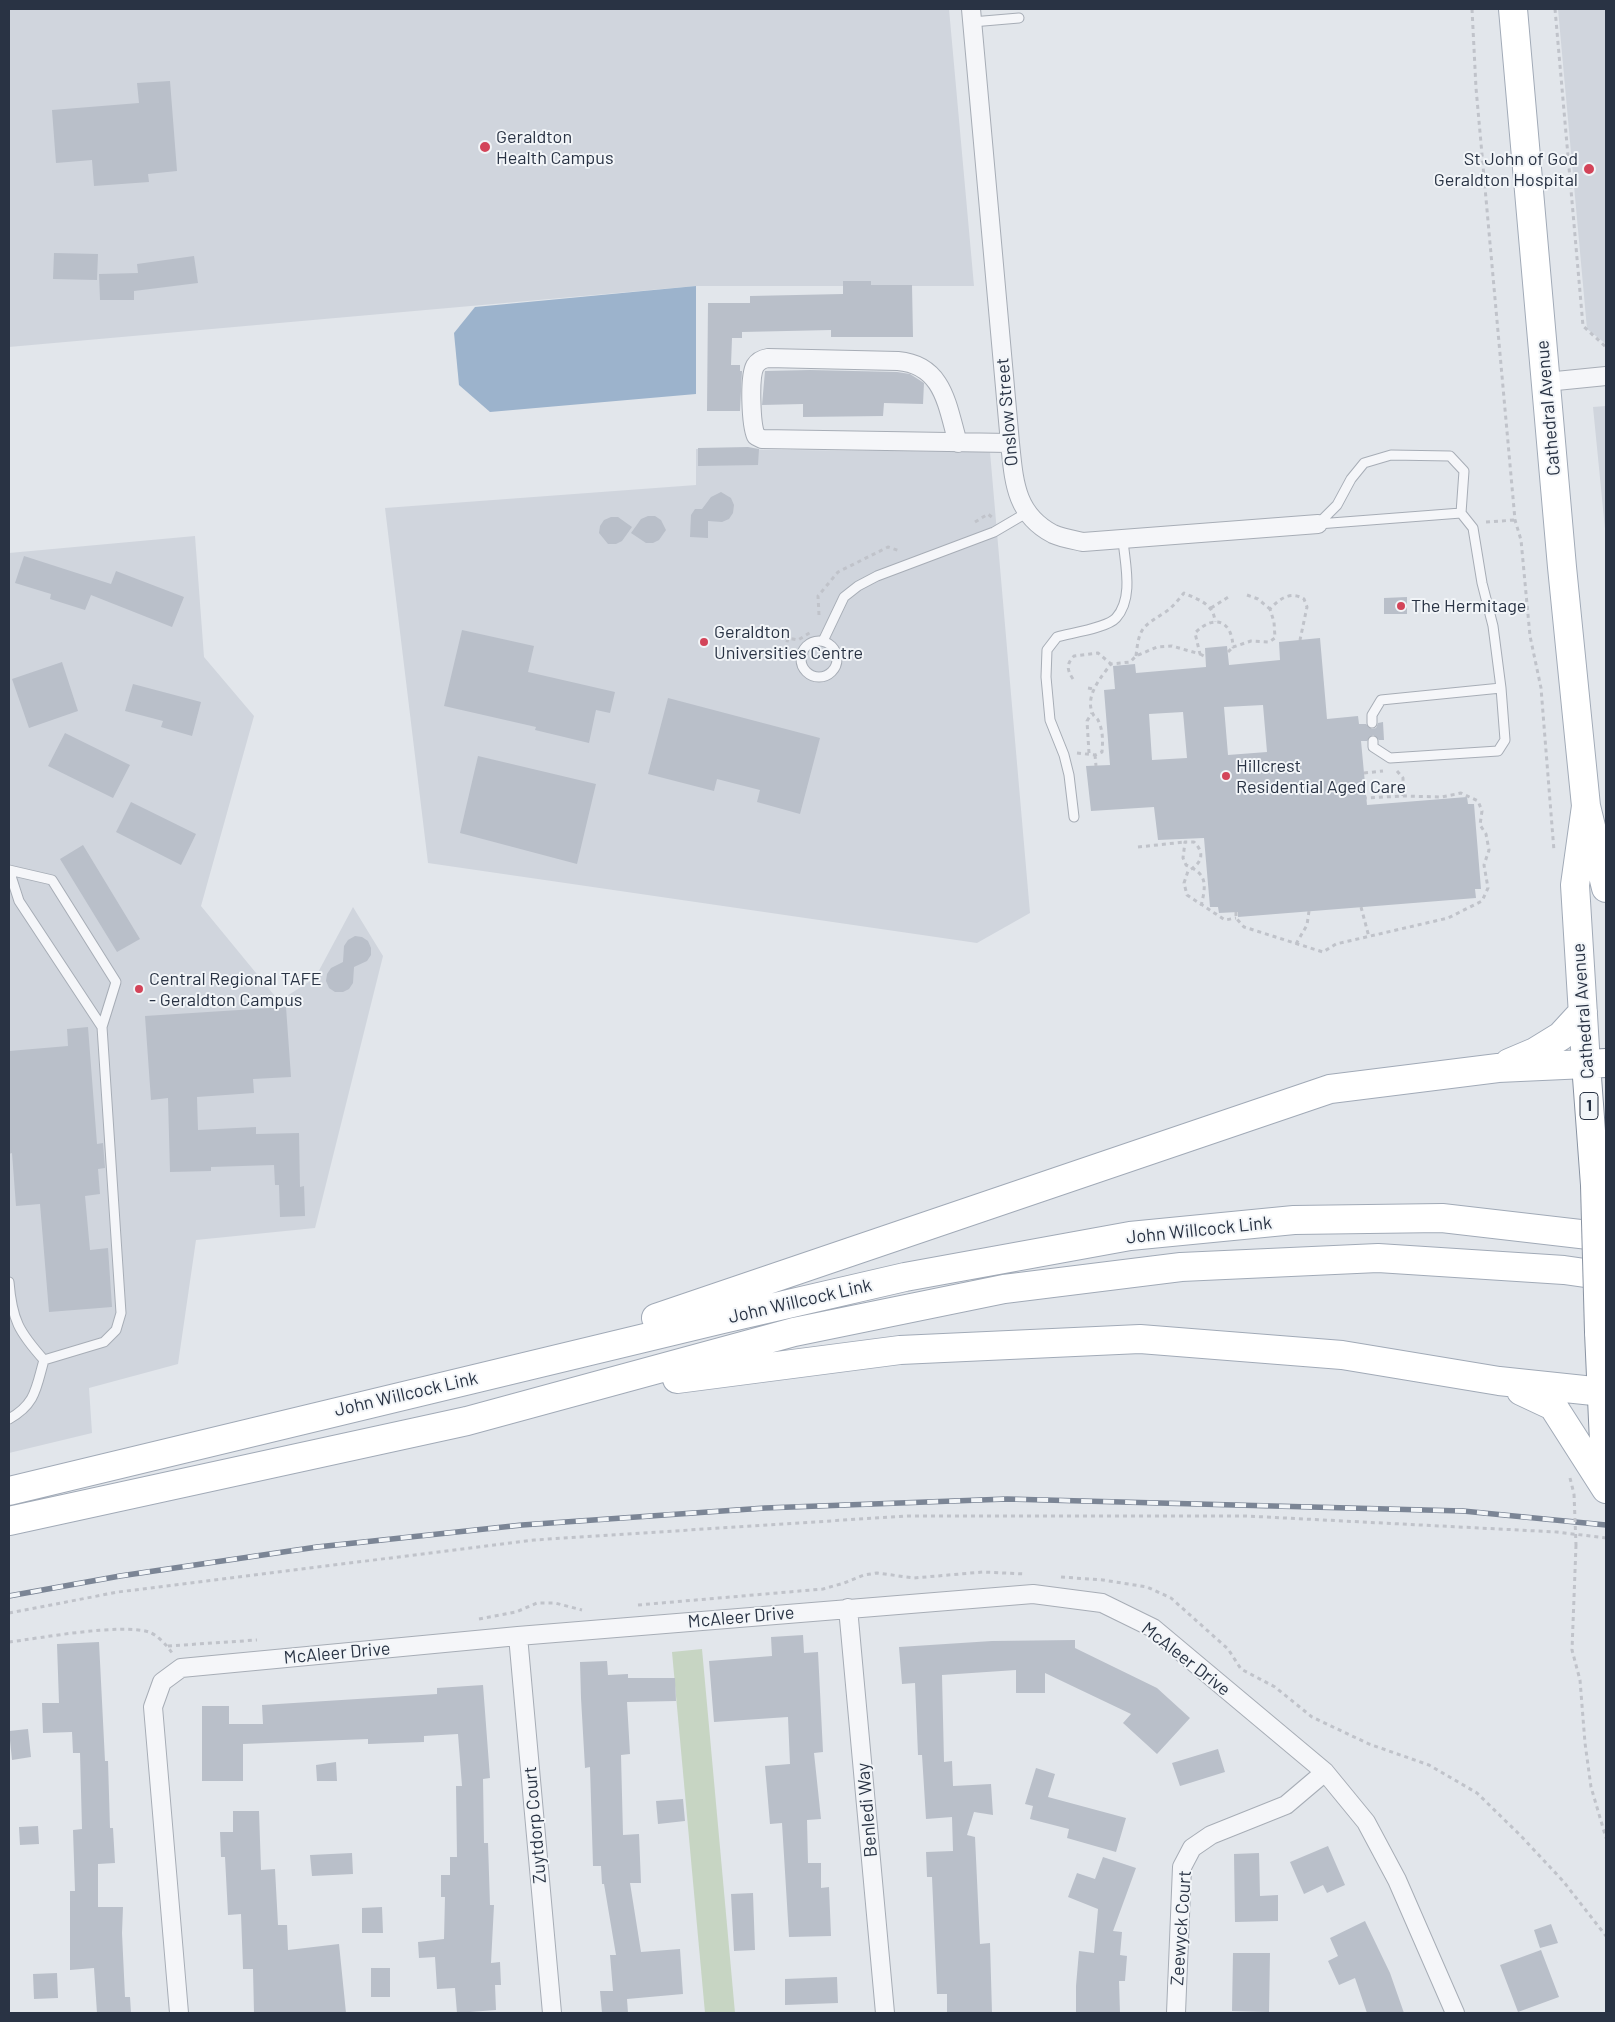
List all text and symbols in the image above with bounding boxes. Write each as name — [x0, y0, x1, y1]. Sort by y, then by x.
place label: Geraldton Health Campus — [496, 126, 614, 168]
marker: Geraldton Health Campus — [478, 140, 492, 154]
place label: St John of God Geraldton Hospital — [1434, 148, 1578, 190]
marker: St John of God Geraldton Hospital — [1582, 162, 1596, 176]
street label: Cathedral Avenue — [1531, 339, 1565, 477]
street label: Onslow Street — [991, 357, 1023, 467]
place label: The Hermitage — [1411, 595, 1526, 617]
marker: The Hermitage — [1395, 600, 1407, 612]
place label: Geraldton Universities Centre — [714, 621, 863, 664]
marker: Geraldton Universities Centre — [698, 636, 710, 648]
place label: Hillcrest Residential Aged Care — [1236, 755, 1406, 798]
marker: Hillcrest Residential Aged Care — [1220, 770, 1232, 782]
street label: Cathedral Avenue — [1567, 942, 1599, 1080]
place label: Central Regional TAFE - Geraldton Campus — [149, 968, 322, 1011]
marker: Central Regional TAFE - Geraldton Campus — [133, 983, 145, 995]
road number: 1 — [1580, 1092, 1598, 1120]
street label: John Willcock Link — [1125, 1212, 1273, 1248]
street label: John Willcock Link — [726, 1274, 874, 1328]
street label: John Willcock Link — [332, 1367, 480, 1421]
street label: McAleer Drive — [687, 1602, 795, 1632]
street label: McAleer Drive — [1137, 1618, 1235, 1700]
street label: McAleer Drive — [283, 1638, 391, 1668]
street label: Benledi Way — [852, 1762, 882, 1858]
street label: Zuytdorp Court — [519, 1766, 551, 1884]
street label: Zeewyck Court — [1166, 1870, 1196, 1986]

